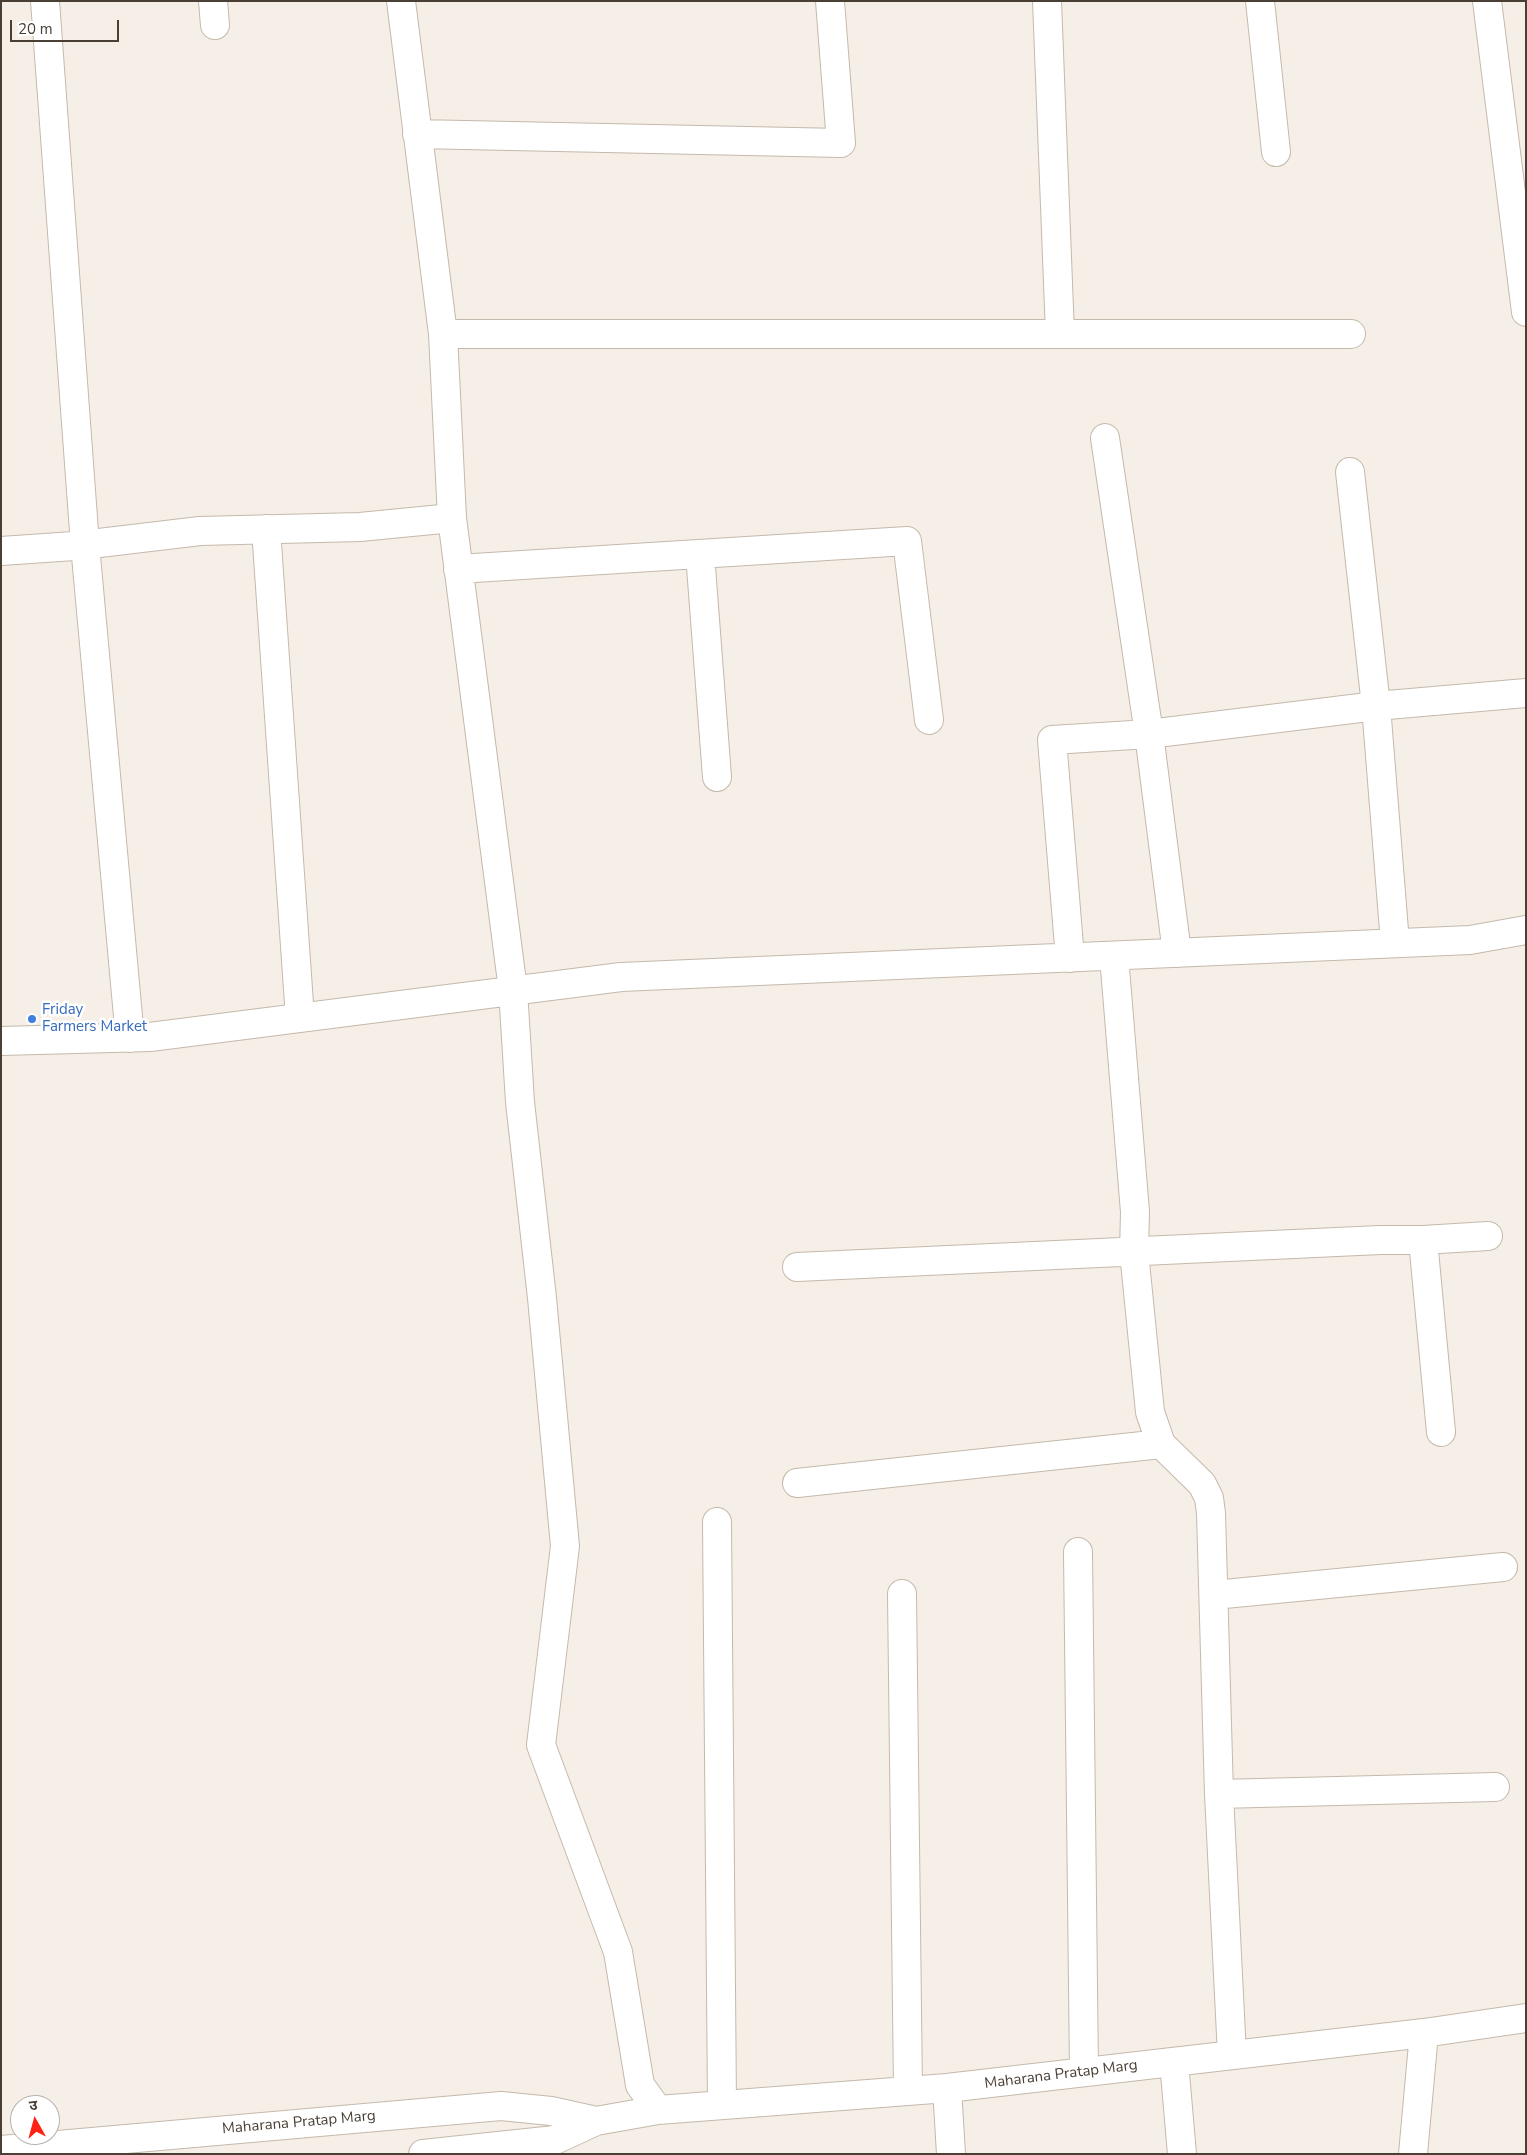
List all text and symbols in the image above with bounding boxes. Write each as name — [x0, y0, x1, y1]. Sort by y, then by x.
scale bar — [12, 10, 121, 42]
text: 20 m — [18, 19, 53, 39]
place label: Friday Farmers Market — [42, 1001, 147, 1036]
marker: Friday Farmers Market — [26, 1013, 38, 1025]
street label: Maharana Pratap Marg — [983, 2057, 1139, 2093]
north arrow — [10, 2095, 60, 2145]
text: उ — [28, 2096, 38, 2116]
street label: Maharana Pratap Marg — [221, 2107, 377, 2139]

